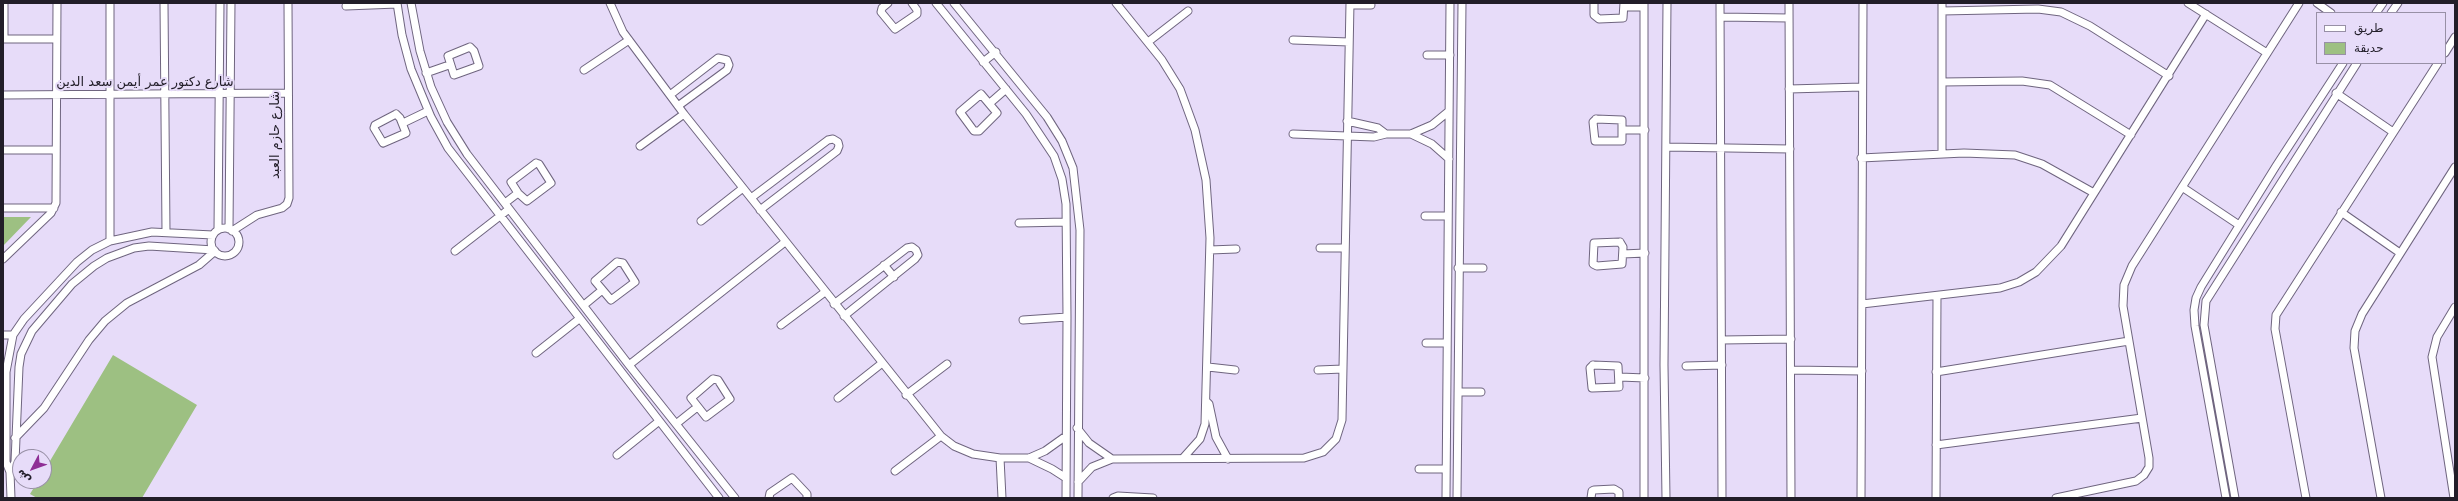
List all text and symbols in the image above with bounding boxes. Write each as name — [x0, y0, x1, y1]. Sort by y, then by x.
legend — [2316, 12, 2446, 64]
text: طريق — [2354, 21, 2384, 35]
text: حديقة — [2354, 41, 2384, 55]
street label: شارع دكتور عمر أيمن سعد الدين — [56, 75, 234, 91]
street label: شارع حازم العبد — [268, 91, 284, 179]
north arrow — [12, 449, 52, 489]
text: ش — [13, 467, 33, 487]

